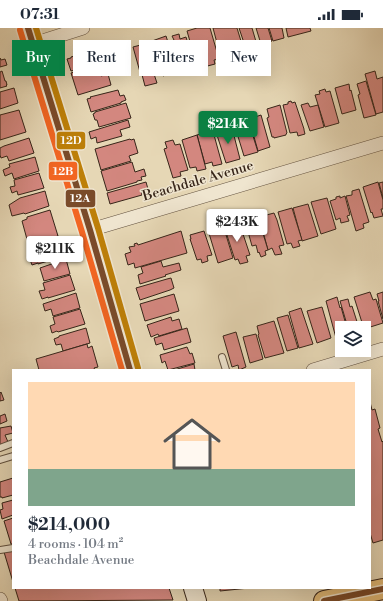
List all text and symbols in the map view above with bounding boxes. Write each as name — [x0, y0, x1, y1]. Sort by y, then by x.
text: 07:31 — [20, 5, 60, 24]
chip: Buy — [12, 40, 65, 76]
chip: Rent — [73, 40, 131, 76]
chip: Filters — [139, 40, 208, 76]
chip: New — [216, 40, 271, 76]
pin: $214K — [200, 111, 256, 145]
text: $214K — [208, 116, 248, 132]
line badge: 12D — [56, 131, 86, 150]
text: 12D — [60, 134, 82, 148]
street label: Beachdale Avenue — [139, 157, 256, 206]
line badge: 12B — [48, 161, 78, 181]
text: 12B — [53, 165, 73, 179]
line badge: 12A — [65, 189, 96, 208]
text: 12A — [70, 192, 91, 206]
pin: $243K — [209, 209, 265, 243]
text: $243K — [215, 214, 259, 230]
pin: $211K — [27, 236, 83, 270]
text: $211K — [35, 241, 75, 257]
map controls — [335, 321, 371, 357]
button: layers — [335, 321, 371, 357]
icon: home — [156, 408, 228, 480]
text: $214,000 — [28, 514, 110, 536]
text: 4 rooms · 104 m² — [28, 536, 123, 552]
text: Beachdale Avenue — [28, 552, 134, 568]

